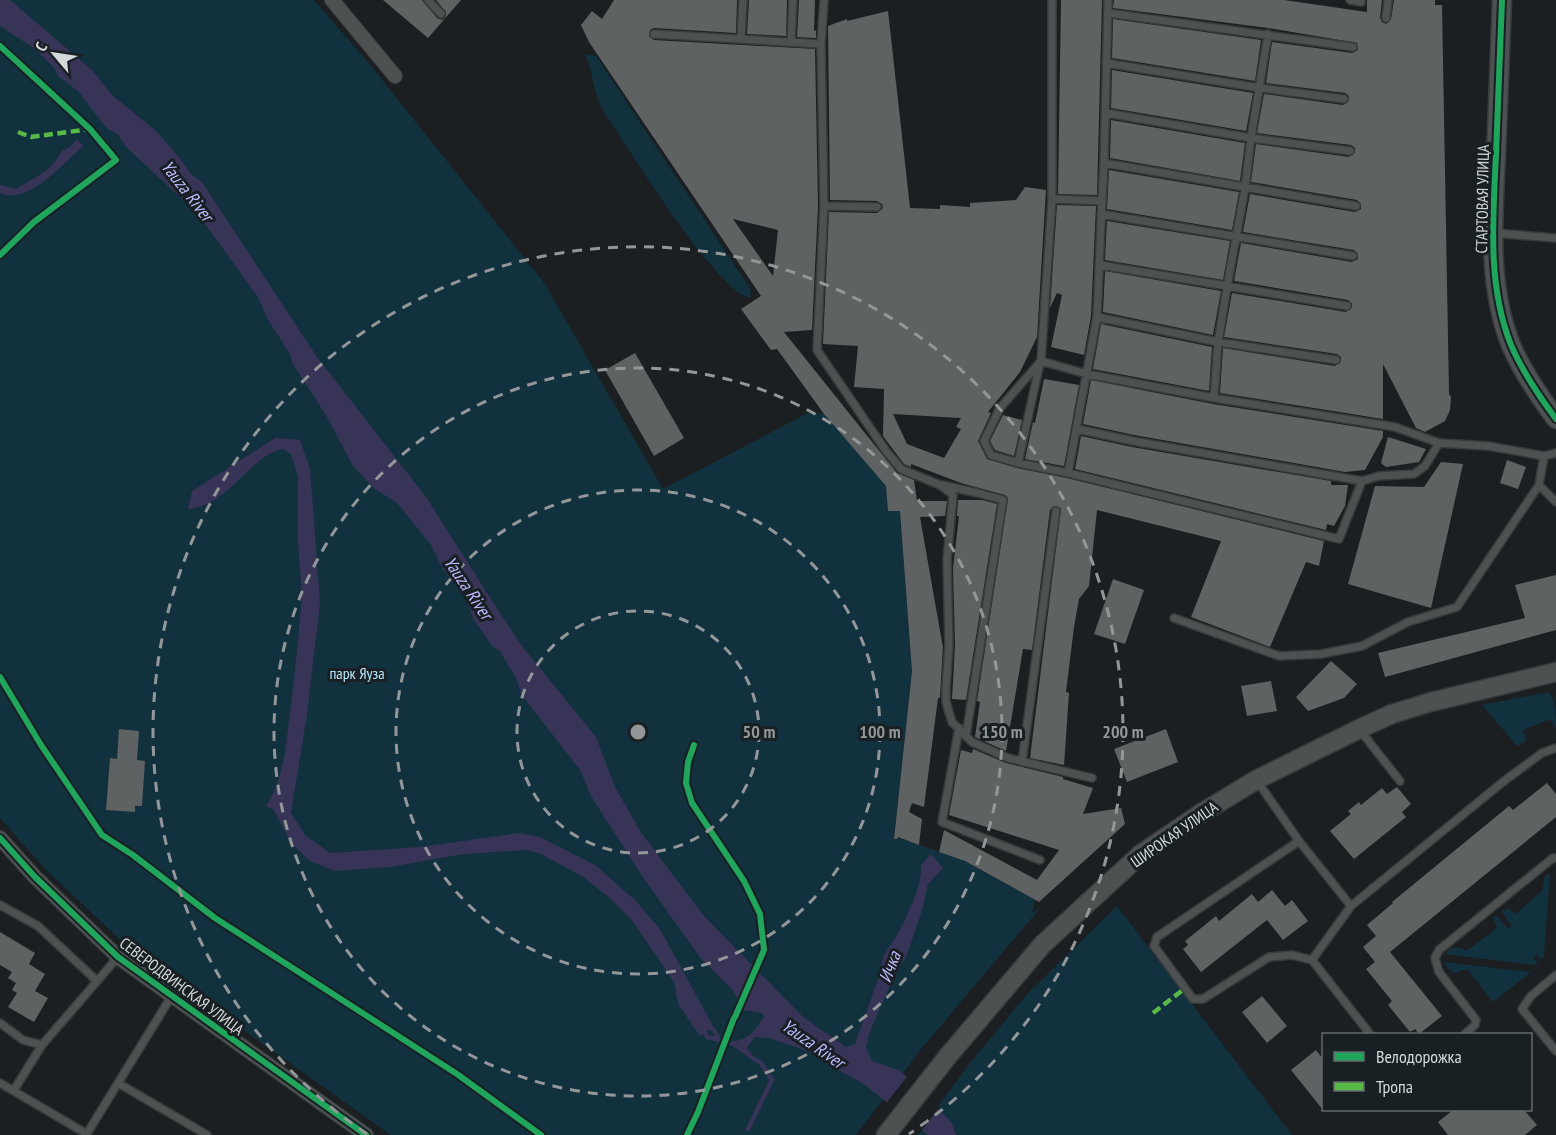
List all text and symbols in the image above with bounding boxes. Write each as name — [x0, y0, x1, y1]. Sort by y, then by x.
north arrow — [24, 24, 84, 84]
text: С — [30, 38, 52, 55]
street label: СТАРТОВАЯ УЛИЦА — [1471, 144, 1493, 254]
water label: Yauza River — [156, 155, 220, 228]
water label: Yauza River — [439, 552, 500, 626]
park label: парк Яуза — [329, 663, 385, 683]
text: 50 m — [743, 720, 775, 743]
text: 100 m — [859, 720, 901, 743]
text: 150 m — [981, 720, 1023, 743]
text: 200 m — [1102, 720, 1144, 743]
centre of rings — [628, 722, 648, 742]
street label: ШИРОКАЯ УЛИЦА — [1127, 796, 1222, 871]
street label: СЕВЕРОДВИНСКАЯ УЛИЦА — [116, 933, 249, 1040]
water label: Ичка — [873, 947, 906, 985]
water label: Yauza River — [777, 1014, 852, 1075]
legend — [1322, 1033, 1532, 1111]
text: Велодорожка — [1376, 1045, 1462, 1068]
text: Тропа — [1376, 1075, 1413, 1098]

